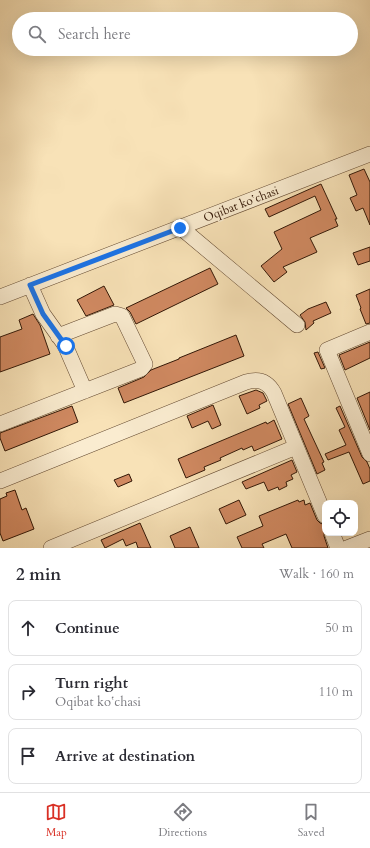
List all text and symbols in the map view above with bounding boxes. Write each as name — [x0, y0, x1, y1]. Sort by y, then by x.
search box — [12, 12, 358, 56]
icon: search — [26, 23, 48, 45]
text: Search here — [58, 24, 131, 44]
street label: Oqibat koʻchasi — [201, 182, 282, 226]
route end — [171, 219, 189, 237]
route start — [57, 337, 75, 355]
map controls — [322, 500, 358, 536]
button: locate — [322, 500, 358, 536]
text: 2 min — [16, 563, 61, 586]
text: Walk · 160 m — [279, 565, 354, 583]
icon: ahead — [17, 617, 39, 639]
text: Continue — [55, 618, 120, 638]
text: 50 m — [325, 619, 353, 637]
text: Turn right — [55, 673, 128, 693]
icon: right — [17, 681, 39, 703]
text: 110 m — [319, 683, 353, 701]
text: Oqibat koʻchasi — [55, 693, 141, 711]
icon: arrive — [17, 745, 39, 767]
text: Arrive at destination — [55, 746, 195, 766]
tab: Map — [45, 801, 67, 840]
tab: Directions — [158, 801, 207, 840]
tab: Saved — [298, 801, 325, 840]

